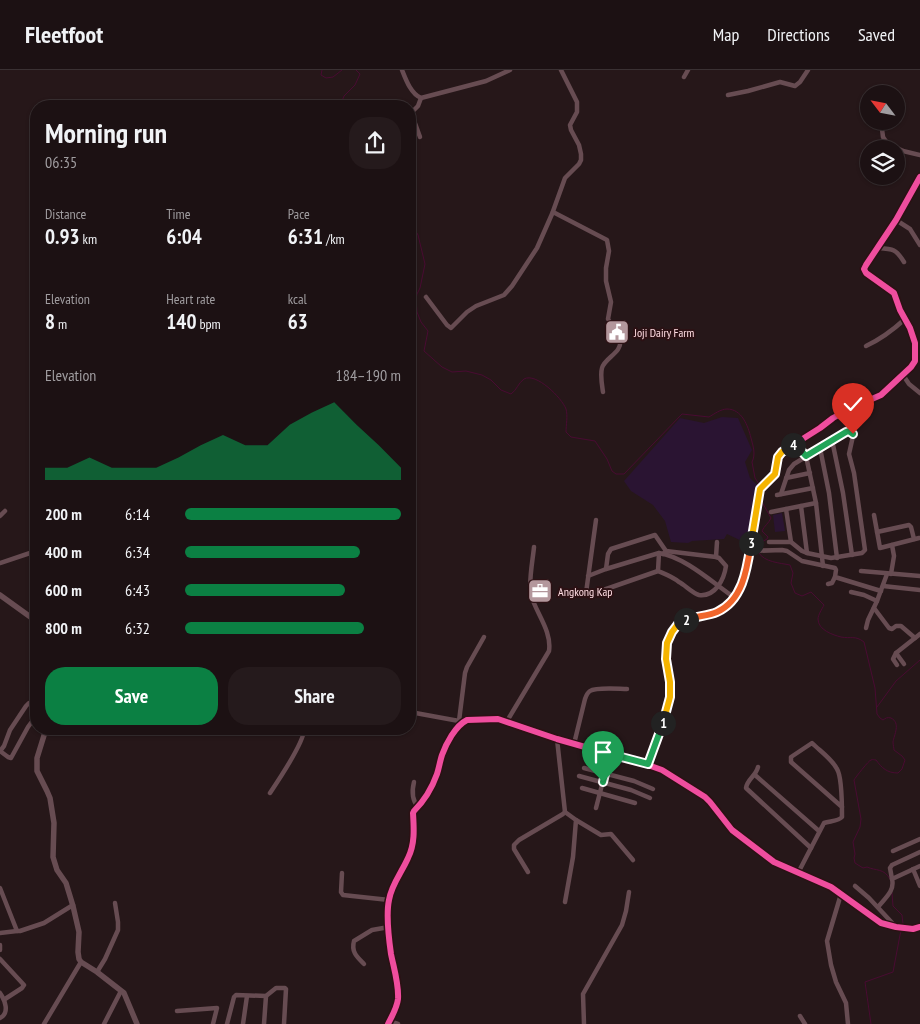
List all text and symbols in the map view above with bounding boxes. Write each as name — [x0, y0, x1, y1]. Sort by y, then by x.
text: Fleetfoot — [25, 19, 103, 50]
text: Map — [713, 23, 739, 46]
text: Directions — [767, 23, 830, 46]
text: Saved — [858, 23, 895, 46]
north arrow — [860, 85, 905, 130]
map controls — [860, 85, 905, 185]
text: Morning run — [45, 114, 167, 151]
button: share — [349, 117, 401, 169]
button: layers — [860, 140, 905, 185]
text: 06:35 — [45, 152, 77, 172]
text: Distance — [45, 205, 86, 223]
text: Time — [166, 205, 191, 223]
text: Pace — [288, 205, 310, 223]
text: 0.93 — [45, 223, 80, 250]
text: 6:04 — [166, 223, 202, 250]
text: 6:31 — [288, 223, 323, 250]
text: km — [80, 230, 97, 248]
text: /km — [323, 230, 345, 248]
text: Elevation — [45, 290, 90, 308]
text: Heart rate — [166, 290, 215, 308]
text: kcal — [288, 290, 307, 308]
text: 8 — [45, 308, 55, 335]
text: 140 — [166, 308, 196, 335]
text: 63 — [288, 308, 308, 335]
text: m — [55, 315, 67, 333]
text: bpm — [196, 315, 221, 333]
public building icon: Joji Dairy Farm — [604, 319, 630, 345]
place label: Joji Dairy Farm — [633, 325, 695, 340]
text: Elevation — [45, 365, 96, 385]
text: 184–190 m — [336, 365, 401, 385]
pin — [832, 383, 874, 434]
icon: check — [839, 390, 867, 418]
pin: 4 — [780, 432, 806, 458]
text: 4 — [790, 436, 797, 454]
text: 200 m — [45, 504, 82, 524]
text: 6:14 — [125, 504, 150, 524]
pin: 3 — [738, 530, 764, 556]
text: 3 — [748, 534, 755, 552]
text: 400 m — [45, 542, 82, 562]
text: 6:34 — [125, 542, 150, 562]
office icon: Angkong Kap — [527, 578, 553, 604]
text: 600 m — [45, 580, 82, 600]
text: 6:43 — [125, 580, 150, 600]
place label: Angkong Kap — [558, 584, 613, 599]
pin: 2 — [674, 608, 698, 632]
text: 2 — [683, 611, 690, 629]
text: 800 m — [45, 618, 82, 638]
text: 6:32 — [125, 618, 150, 638]
button: Save — [45, 667, 218, 725]
button: Share — [228, 667, 401, 725]
pin: 1 — [650, 710, 676, 736]
text: 1 — [660, 714, 667, 732]
pin — [582, 731, 624, 782]
icon: arrive — [589, 738, 617, 766]

